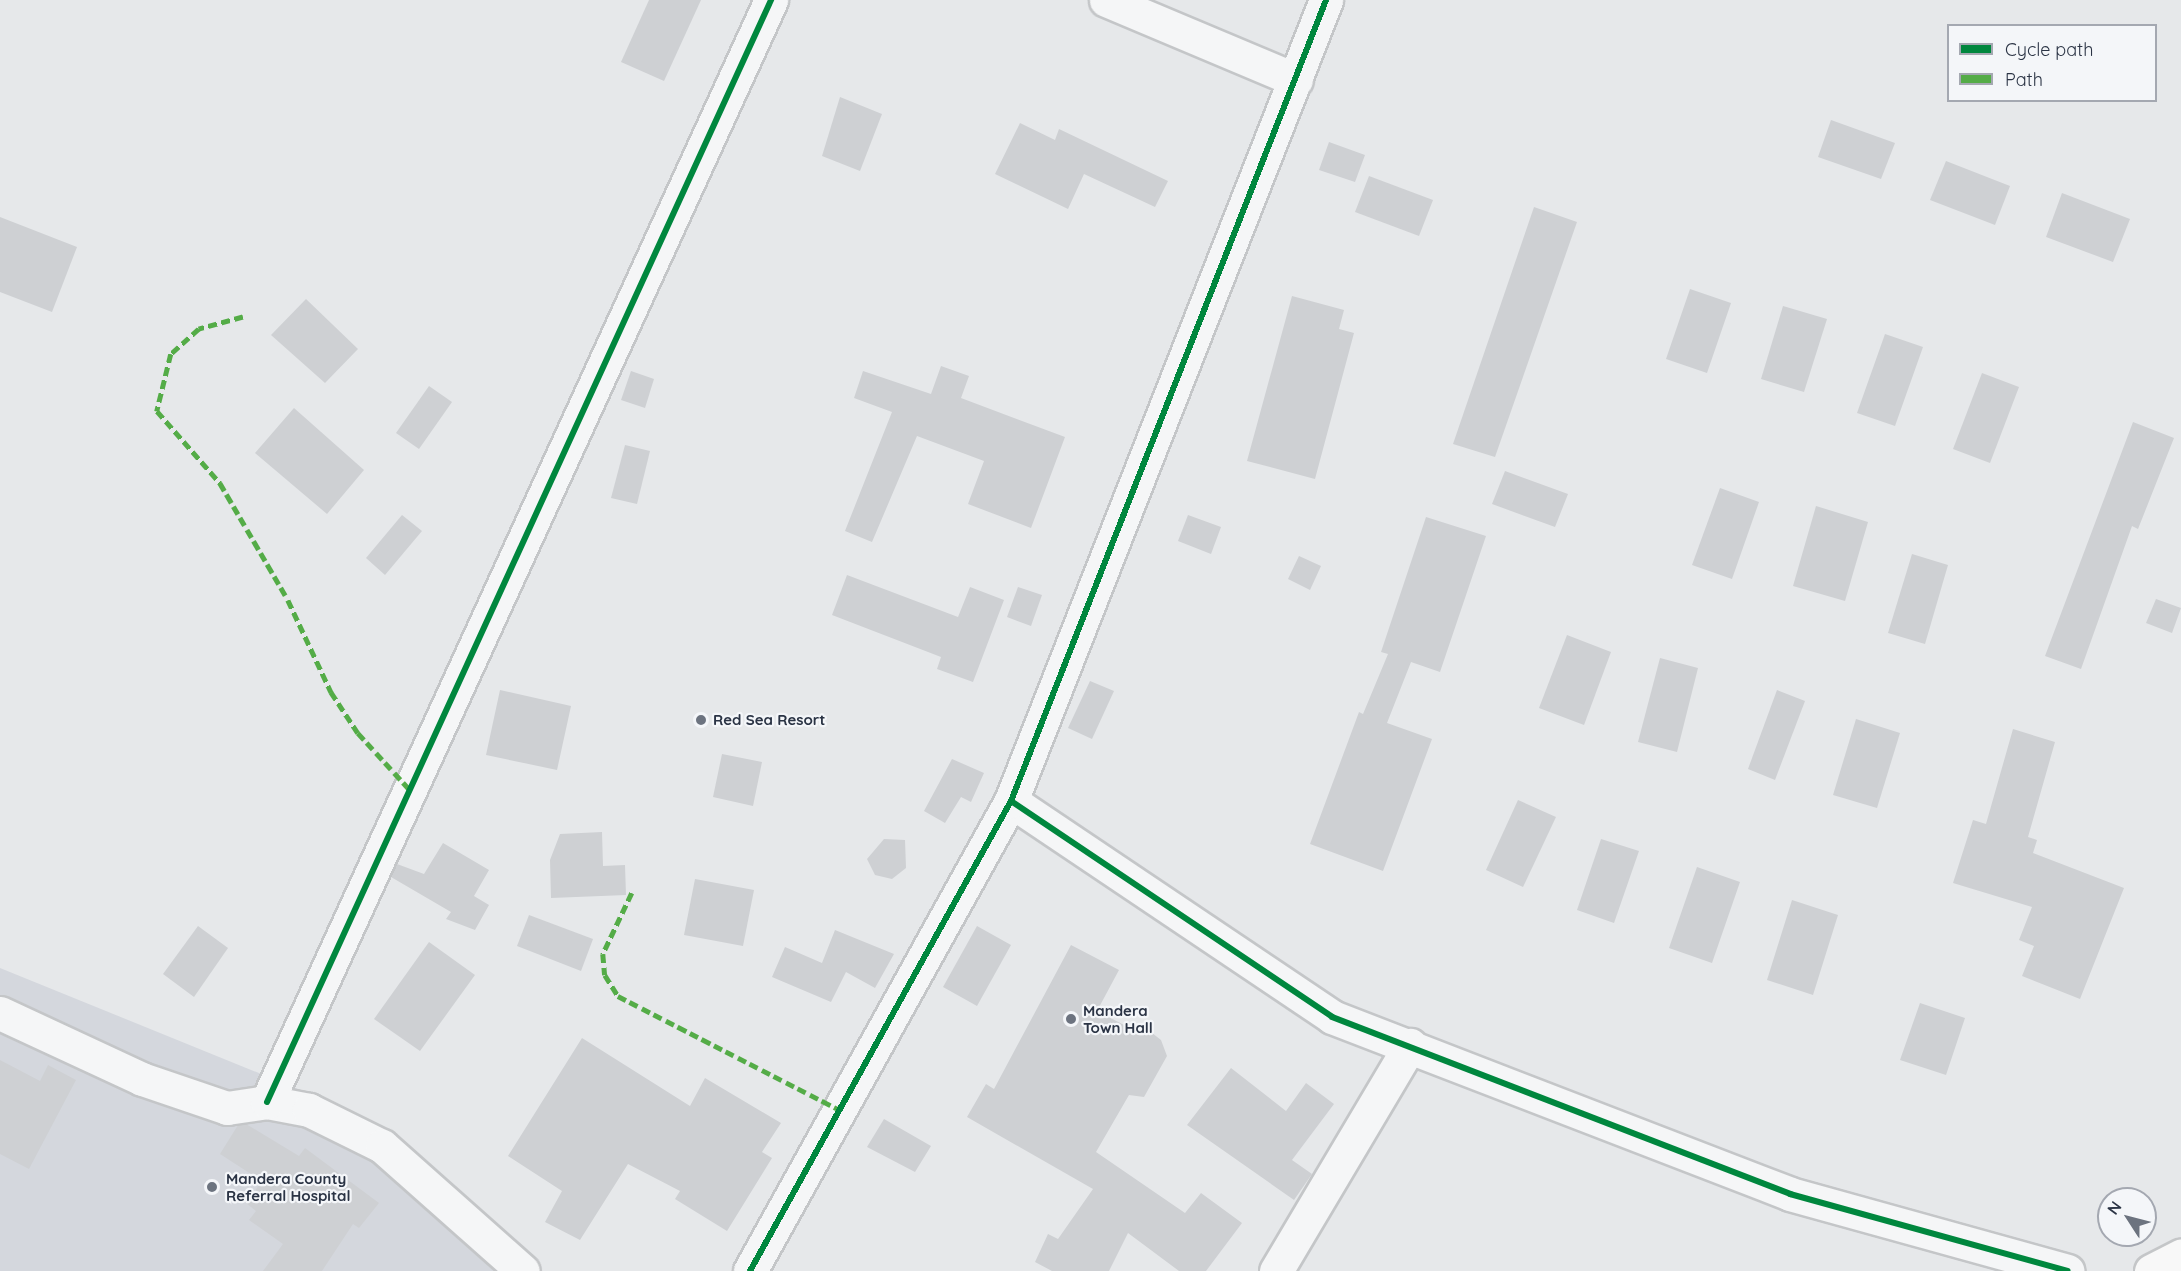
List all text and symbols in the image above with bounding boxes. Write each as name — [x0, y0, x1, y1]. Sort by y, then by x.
legend — [1947, 24, 2157, 102]
text: Cycle path — [2005, 38, 2093, 61]
text: Path — [2005, 68, 2043, 91]
place label: Red Sea Resort — [713, 711, 825, 729]
marker: Red Sea Resort — [694, 713, 708, 727]
place label: Mandera Town Hall — [1083, 1001, 1153, 1036]
marker: Mandera Town Hall — [1064, 1012, 1078, 1026]
place label: Mandera County Referral Hospital — [226, 1169, 350, 1204]
marker: Mandera County Referral Hospital — [203, 1178, 221, 1196]
north arrow — [2097, 1187, 2157, 1247]
text: N — [2103, 1197, 2126, 1218]

